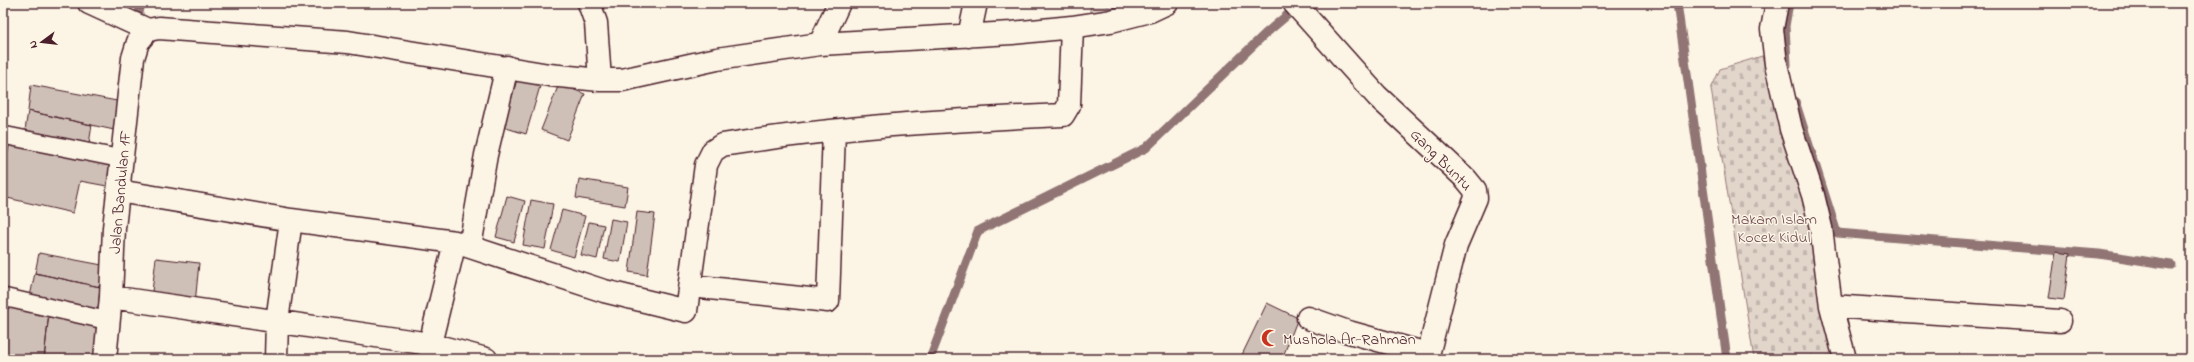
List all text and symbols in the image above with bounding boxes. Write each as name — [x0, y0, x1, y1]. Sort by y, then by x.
north arrow — [22, 22, 62, 62]
text: N — [25, 39, 42, 50]
street label: Gang Buntu — [1404, 124, 1477, 197]
street label: Jalan Bandulan 1F — [104, 129, 138, 255]
park label: Makam Islam Kocek Kidul — [1731, 208, 1817, 250]
mosque icon: Mushola Ar-Rahman — [1260, 328, 1280, 348]
place label: Mushola Ar-Rahman — [1283, 328, 1416, 352]

